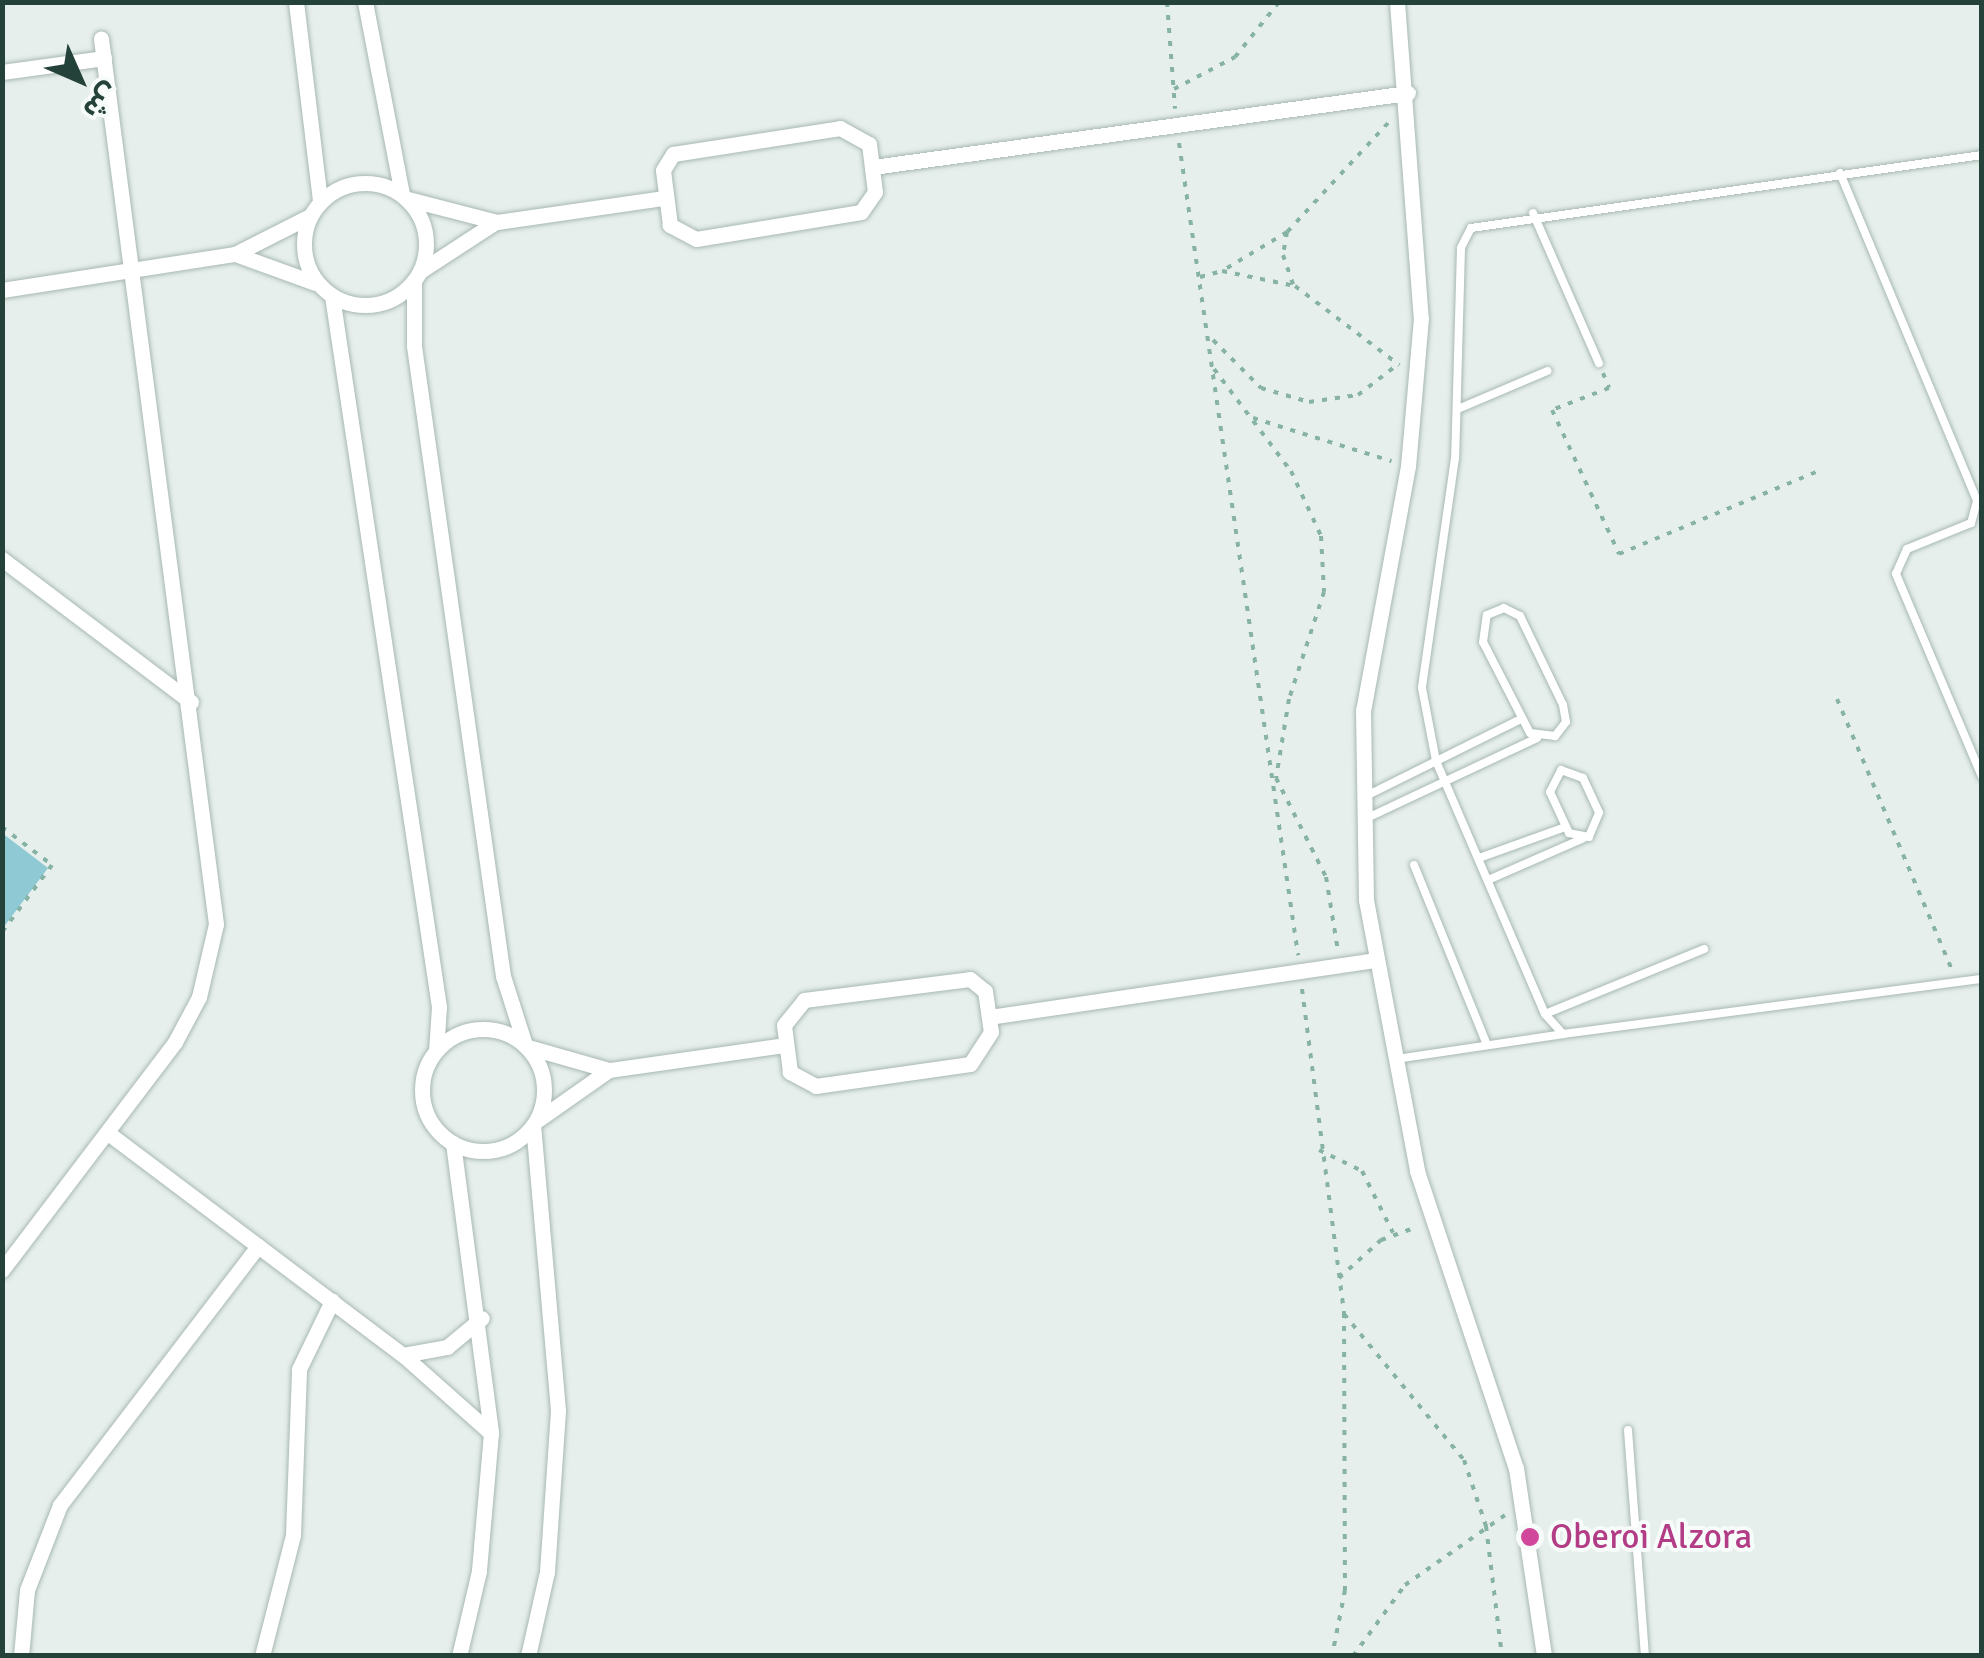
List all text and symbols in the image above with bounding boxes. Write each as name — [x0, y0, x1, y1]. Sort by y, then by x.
north arrow — [30, 30, 130, 130]
text: ش — [76, 76, 127, 127]
place label: Oberoi Alzora — [1550, 1516, 1752, 1558]
marker: Oberoi Alzora — [1519, 1526, 1541, 1548]

